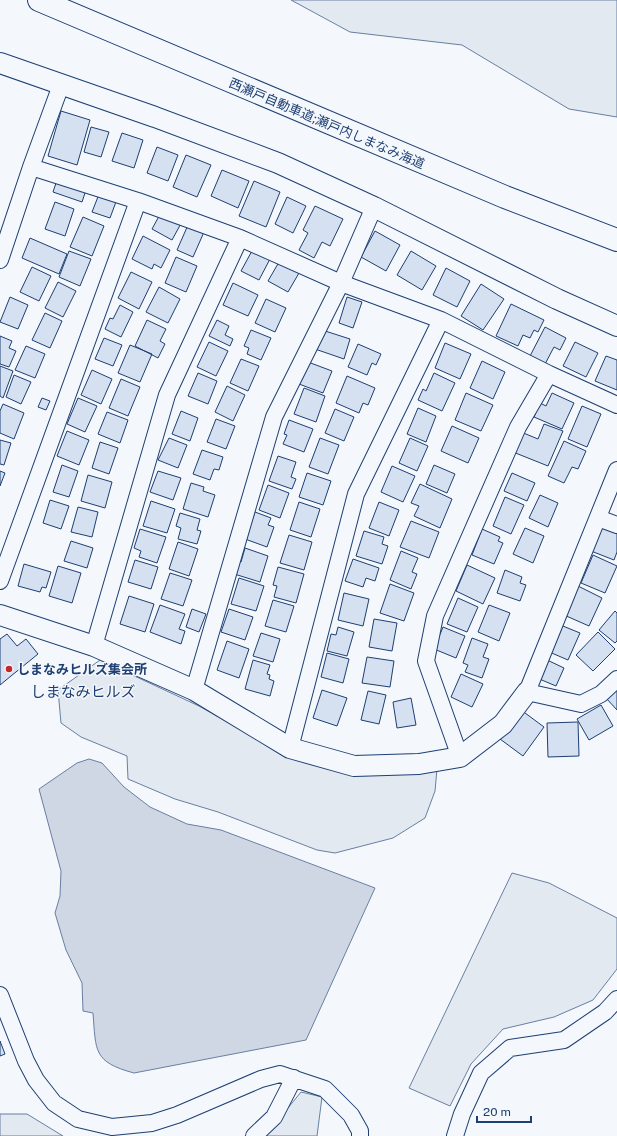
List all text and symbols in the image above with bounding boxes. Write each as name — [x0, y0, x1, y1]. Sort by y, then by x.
street label: 西瀬戸自動車道;瀬戸内しまなみ海道 — [227, 75, 427, 172]
place label: しまなみヒルズ集会所 — [17, 662, 147, 677]
marker: しまなみヒルズ集会所 — [4, 664, 14, 674]
district label: しまなみヒルズ — [30, 683, 136, 700]
scale bar — [477, 1098, 531, 1124]
text: 20 m — [483, 1105, 511, 1119]

